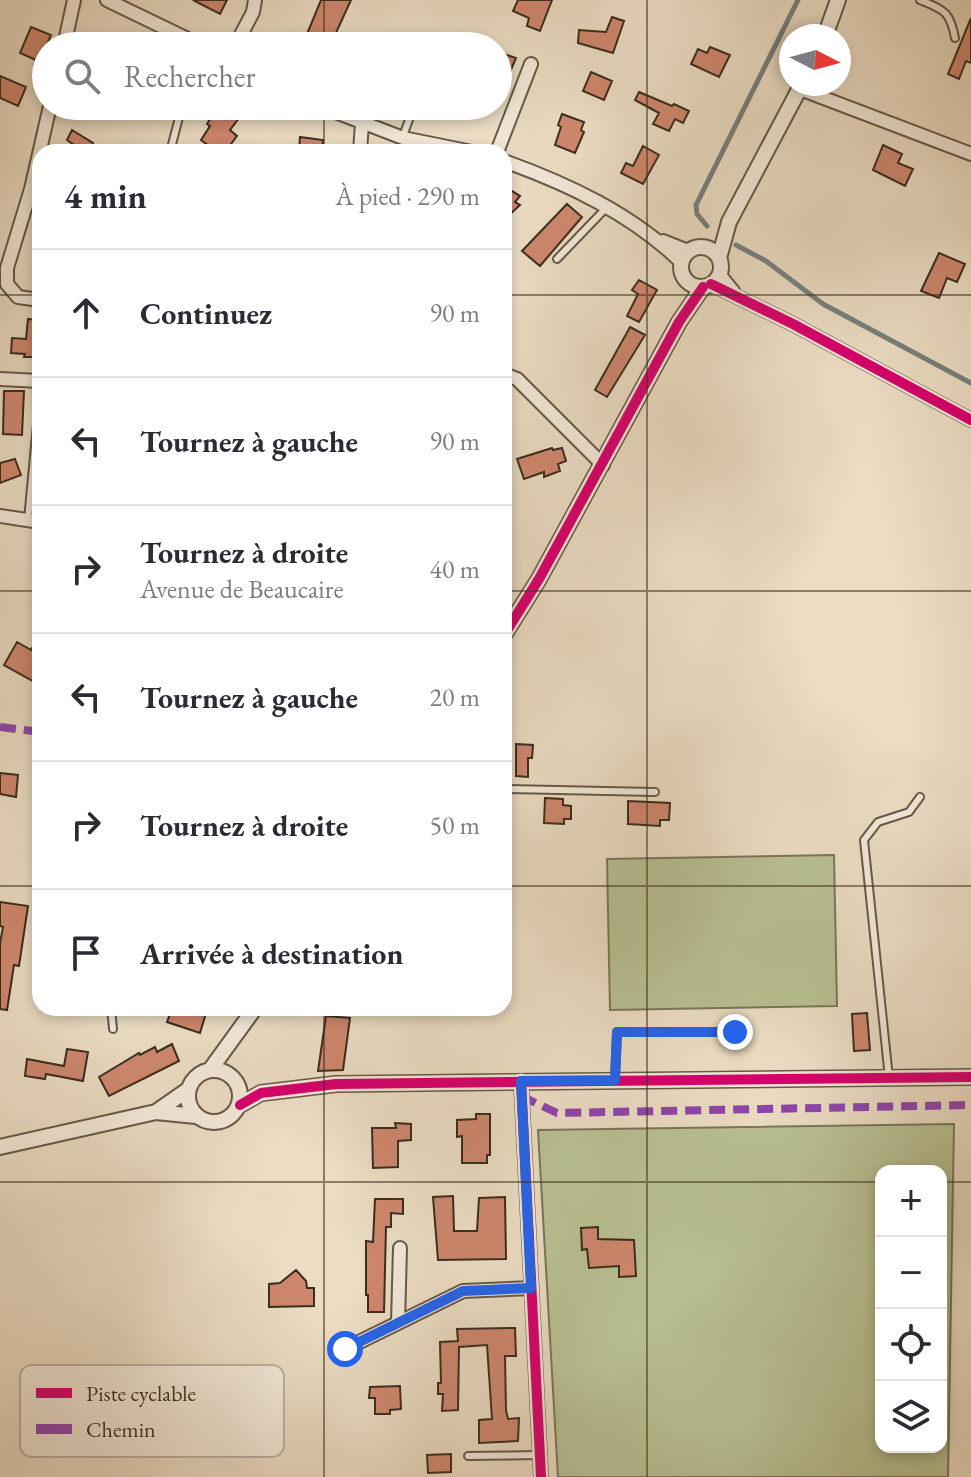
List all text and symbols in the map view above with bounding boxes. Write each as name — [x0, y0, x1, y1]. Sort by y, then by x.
north arrow — [779, 24, 851, 96]
search box — [32, 32, 512, 120]
icon: search — [60, 54, 104, 98]
text: Rechercher — [124, 57, 256, 96]
text: 4 min — [64, 174, 147, 218]
text: À pied · 290 m — [335, 179, 480, 213]
icon: ahead — [64, 291, 108, 335]
text: Continuez — [140, 294, 272, 333]
text: 90 m — [430, 296, 480, 330]
icon: left — [64, 419, 108, 463]
text: Tournez à gauche — [140, 422, 358, 461]
text: 90 m — [430, 424, 480, 458]
text: Tournez à droite — [140, 533, 348, 572]
icon: right — [64, 547, 108, 591]
text: 40 m — [430, 552, 480, 586]
text: Avenue de Beaucaire — [140, 572, 344, 606]
icon: left — [64, 675, 108, 719]
text: Tournez à gauche — [140, 678, 358, 717]
text: 20 m — [430, 680, 480, 714]
icon: right — [64, 803, 108, 847]
text: Tournez à droite — [140, 806, 348, 845]
text: 50 m — [430, 808, 480, 842]
icon: arrive — [64, 931, 108, 975]
text: Arrivée à destination — [140, 934, 403, 973]
route end — [717, 1014, 753, 1050]
map controls — [875, 1165, 947, 1453]
button: + — [875, 1165, 947, 1237]
button: − — [875, 1237, 947, 1309]
button: locate — [875, 1309, 947, 1381]
route start — [327, 1331, 363, 1367]
legend — [20, 1365, 284, 1457]
text: Piste cyclable — [86, 1379, 196, 1408]
button: layers — [875, 1381, 947, 1453]
text: Chemin — [86, 1415, 156, 1444]

